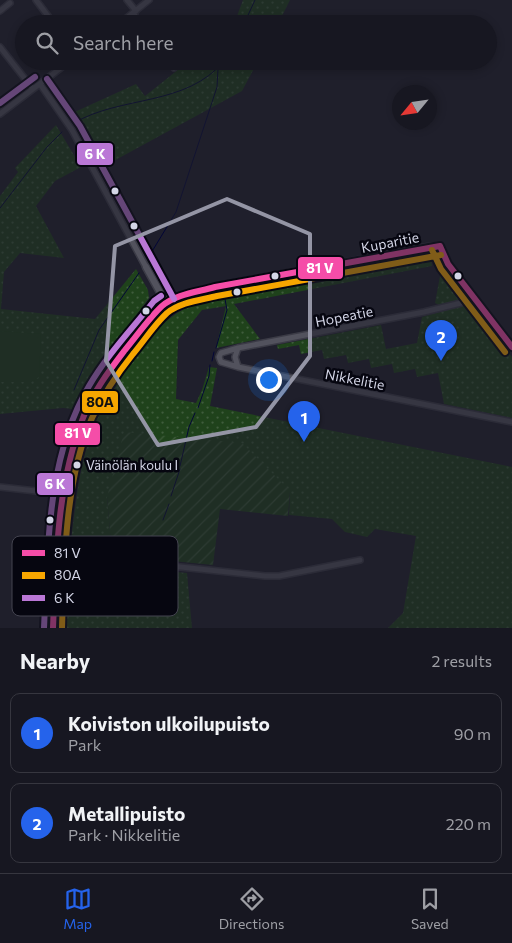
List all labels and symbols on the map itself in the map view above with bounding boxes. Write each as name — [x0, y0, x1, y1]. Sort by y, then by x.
north arrow — [392, 85, 437, 130]
line badge: 6 K — [76, 142, 114, 166]
text: 6 K — [84, 145, 106, 162]
unlabelled marker — [110, 186, 120, 196]
unlabelled marker — [129, 221, 139, 231]
street label: Kuparitie — [360, 228, 420, 256]
line badge: 81 V — [297, 256, 344, 280]
text: 81 V — [306, 259, 334, 276]
unlabelled marker — [270, 271, 280, 281]
unlabelled marker — [453, 271, 463, 281]
unlabelled marker — [232, 287, 242, 297]
street label: Hopeatie — [314, 302, 374, 330]
unlabelled marker — [141, 306, 151, 316]
pin: 2 — [425, 320, 457, 361]
street label: Nikkelitie — [324, 365, 386, 393]
your location — [256, 367, 282, 393]
line badge: 80A — [81, 390, 119, 414]
text: 80A — [86, 393, 114, 410]
pin: 1 — [288, 401, 320, 442]
line badge: 81 V — [54, 422, 101, 446]
text: 81 V — [64, 424, 92, 441]
place label: Väinölän koulu I — [86, 457, 178, 473]
marker: Väinölän koulu I — [72, 460, 82, 470]
line badge: 6 K — [36, 472, 74, 496]
text: 6 K — [44, 475, 66, 492]
unlabelled marker — [45, 515, 55, 525]
legend — [12, 536, 178, 616]
text: 81 V — [54, 544, 81, 561]
text: 80A — [54, 566, 81, 583]
text: 6 K — [54, 589, 75, 606]

